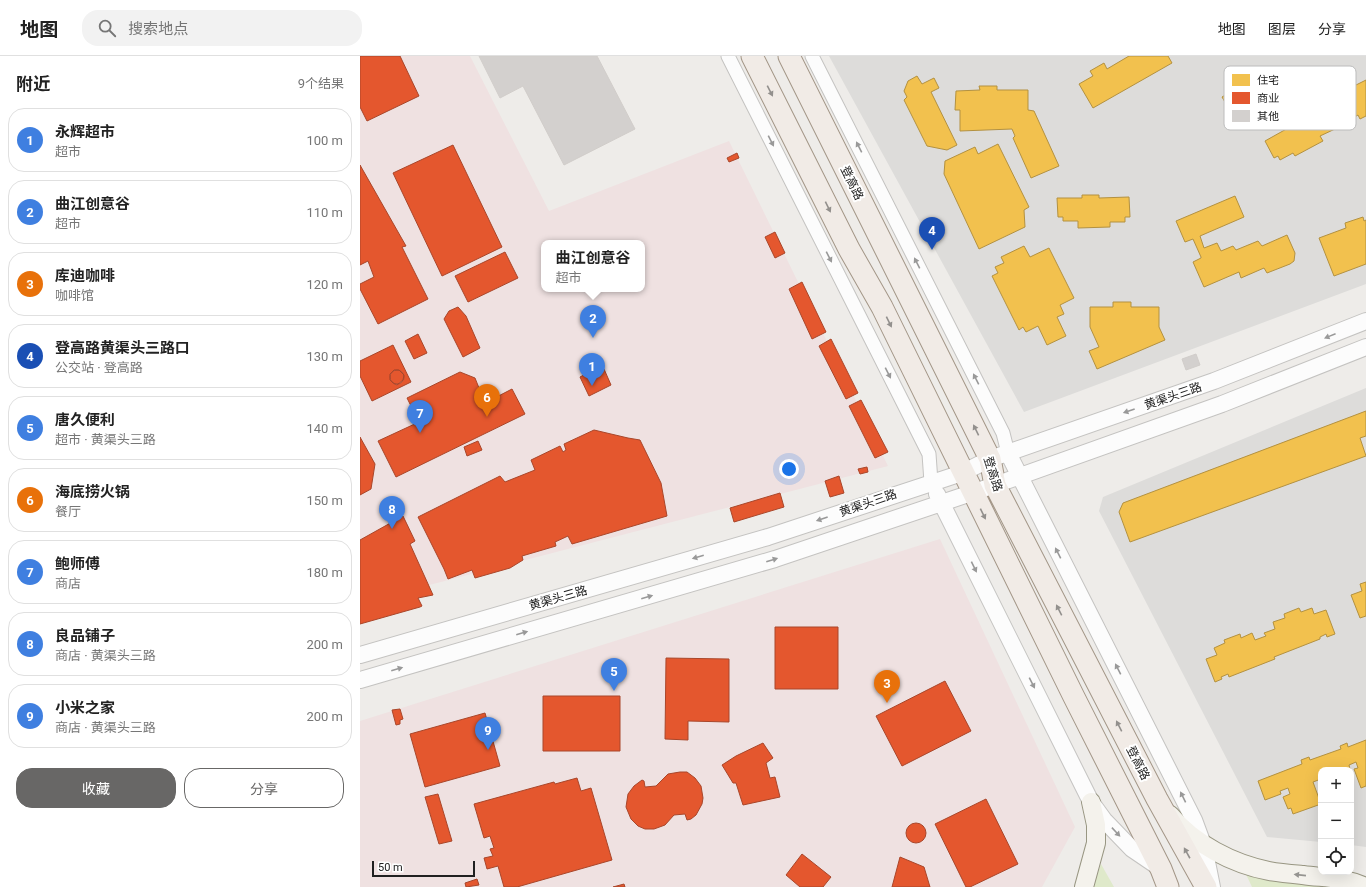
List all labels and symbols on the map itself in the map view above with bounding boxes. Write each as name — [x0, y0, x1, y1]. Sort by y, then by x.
legend — [1224, 66, 1356, 130]
text: 住宅 — [1257, 74, 1279, 87]
one-way arrow — [767, 85, 773, 96]
text: 商业 — [1257, 92, 1279, 105]
text: 其他 — [1257, 110, 1279, 123]
one-way arrow — [768, 135, 774, 147]
one-way arrow — [855, 142, 862, 153]
street label: 登高路 — [838, 164, 866, 202]
one-way arrow — [825, 201, 831, 213]
pin: 4 — [919, 217, 945, 250]
one-way arrow — [826, 251, 832, 263]
one-way arrow — [914, 258, 920, 269]
pin: 2 — [580, 305, 606, 338]
one-way arrow — [886, 316, 892, 328]
one-way arrow — [1323, 333, 1335, 339]
pin: 1 — [579, 353, 605, 386]
one-way arrow — [885, 367, 891, 379]
one-way arrow — [973, 374, 979, 385]
street label: 黄渠头三路 — [1142, 380, 1204, 412]
pin: 6 — [474, 384, 500, 417]
pin: 7 — [407, 400, 433, 433]
one-way arrow — [1123, 408, 1135, 414]
one-way arrow — [972, 424, 979, 436]
street label: 登高路 — [981, 455, 1005, 493]
your location — [779, 459, 799, 479]
street label: 黄渠头三路 — [837, 487, 899, 519]
pin: 8 — [379, 496, 405, 529]
one-way arrow — [980, 508, 986, 520]
one-way arrow — [816, 516, 828, 522]
one-way arrow — [1055, 547, 1062, 559]
one-way arrow — [692, 554, 704, 560]
one-way arrow — [766, 557, 778, 563]
one-way arrow — [971, 561, 977, 573]
street label: 黄渠头三路 — [527, 583, 589, 613]
one-way arrow — [641, 594, 653, 600]
one-way arrow — [1056, 605, 1063, 616]
one-way arrow — [517, 630, 529, 636]
pin: 5 — [601, 658, 627, 691]
one-way arrow — [1115, 663, 1121, 675]
one-way arrow — [392, 666, 404, 672]
pin: 3 — [874, 670, 900, 703]
one-way arrow — [1029, 677, 1035, 689]
pin: 9 — [475, 717, 501, 750]
one-way arrow — [1116, 720, 1122, 732]
street label: 登高路 — [1124, 744, 1152, 782]
one-way arrow — [1180, 791, 1186, 803]
one-way arrow — [1111, 827, 1121, 837]
one-way arrow — [1183, 847, 1190, 859]
scale bar — [372, 859, 475, 878]
one-way arrow — [1294, 872, 1306, 878]

